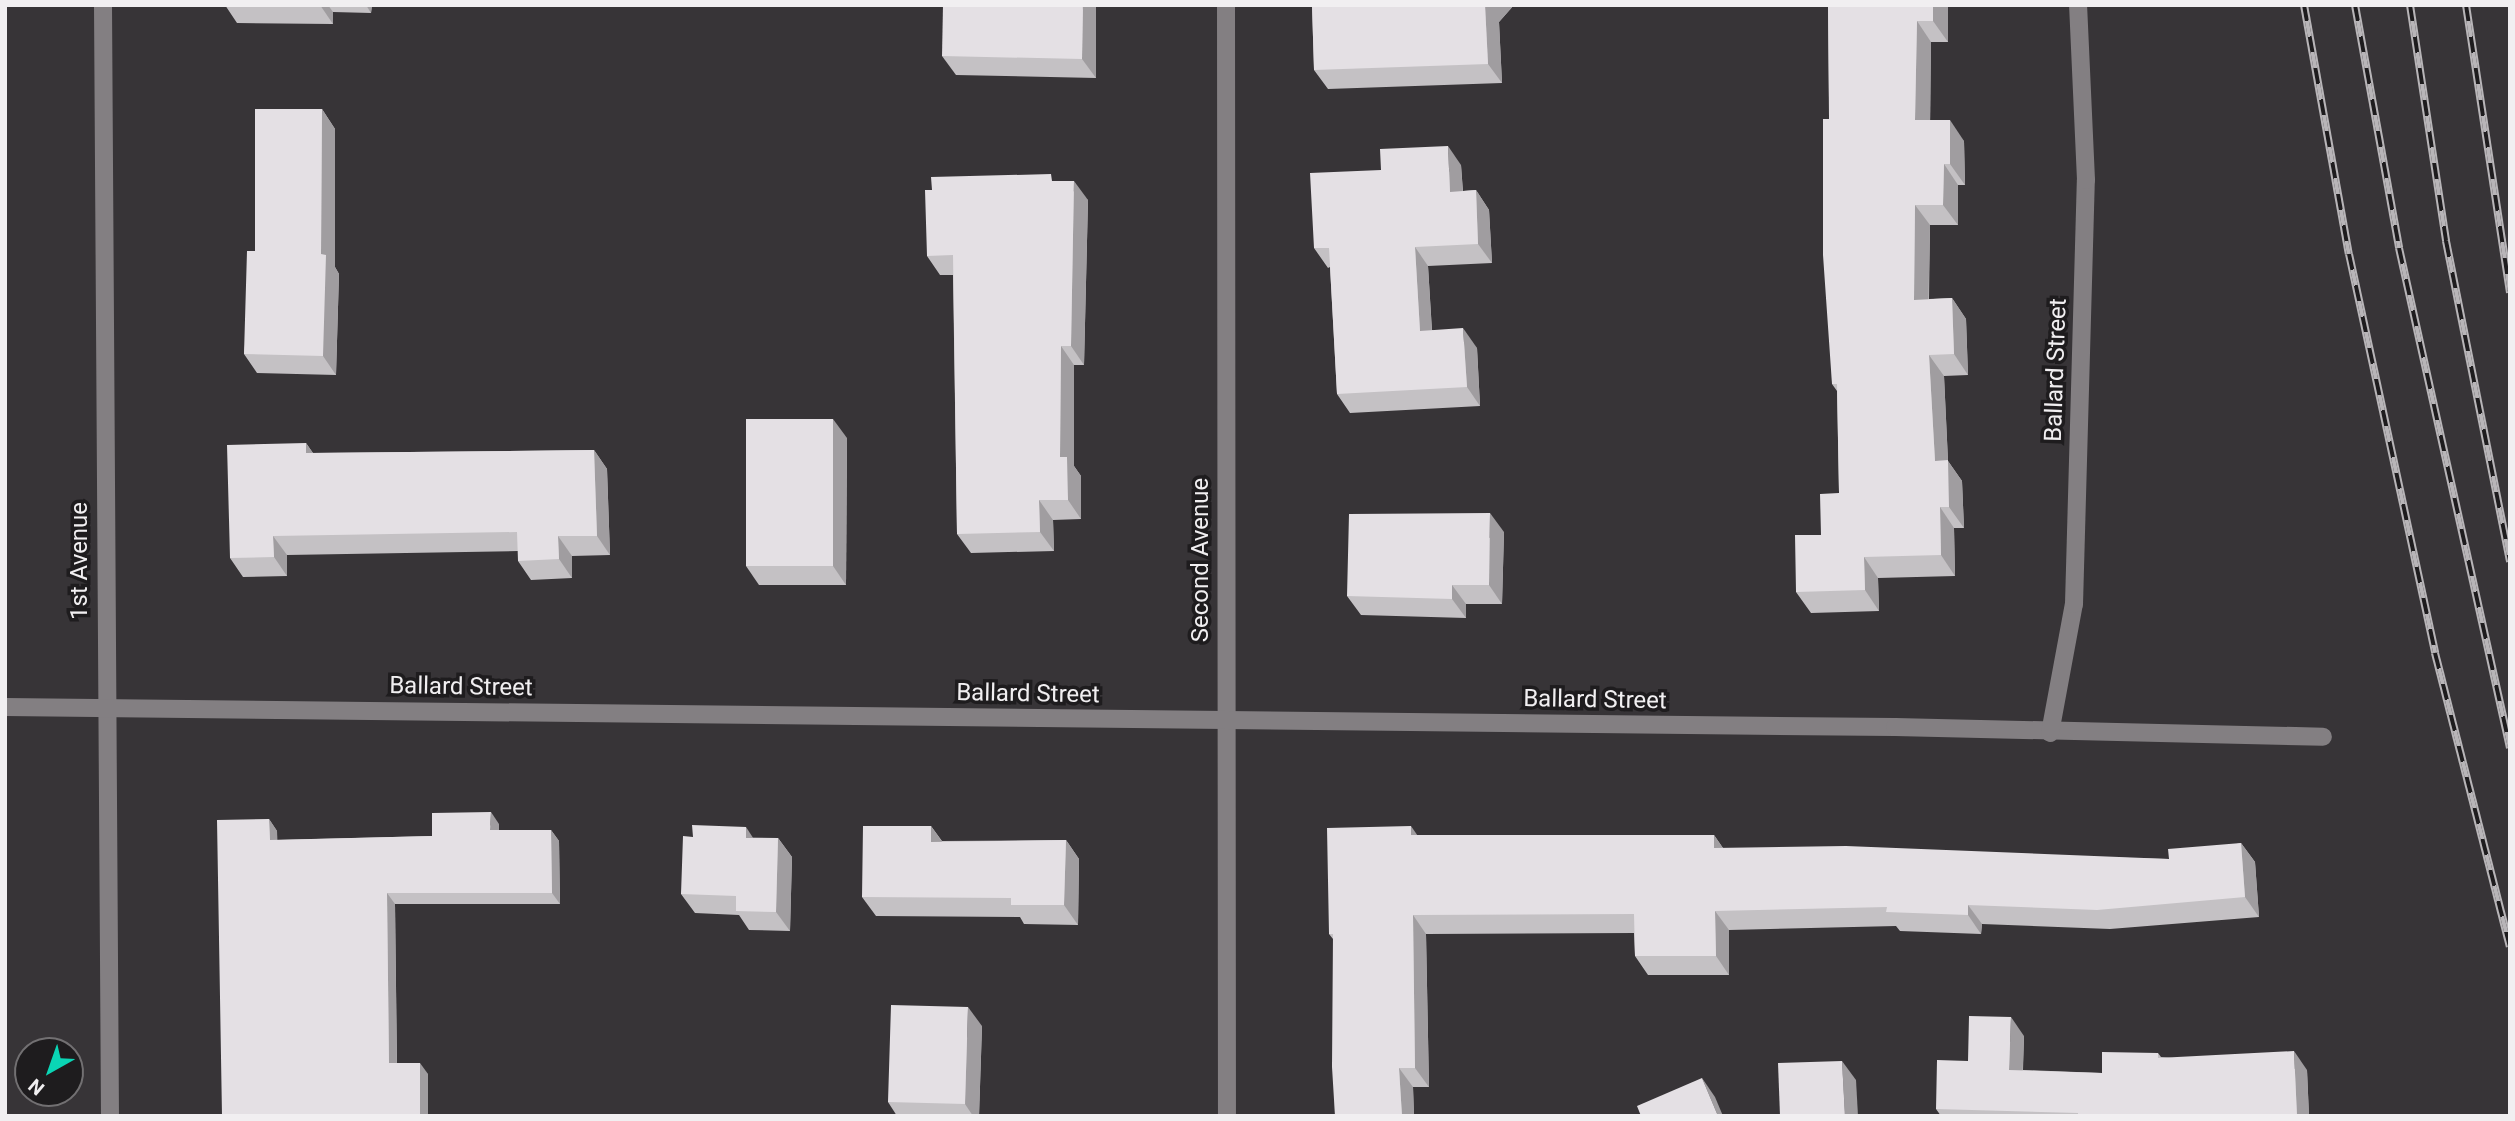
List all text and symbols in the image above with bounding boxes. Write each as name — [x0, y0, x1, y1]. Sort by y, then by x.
street label: Ballard Street — [2039, 298, 2073, 442]
street label: Second Avenue — [1187, 478, 1215, 642]
street label: 1st Avenue — [66, 502, 94, 620]
street label: Ballard Street — [389, 671, 533, 703]
street label: Ballard Street — [956, 678, 1100, 710]
street label: Ballard Street — [1523, 684, 1667, 716]
north arrow — [14, 1037, 84, 1107]
text: N — [24, 1074, 49, 1100]

